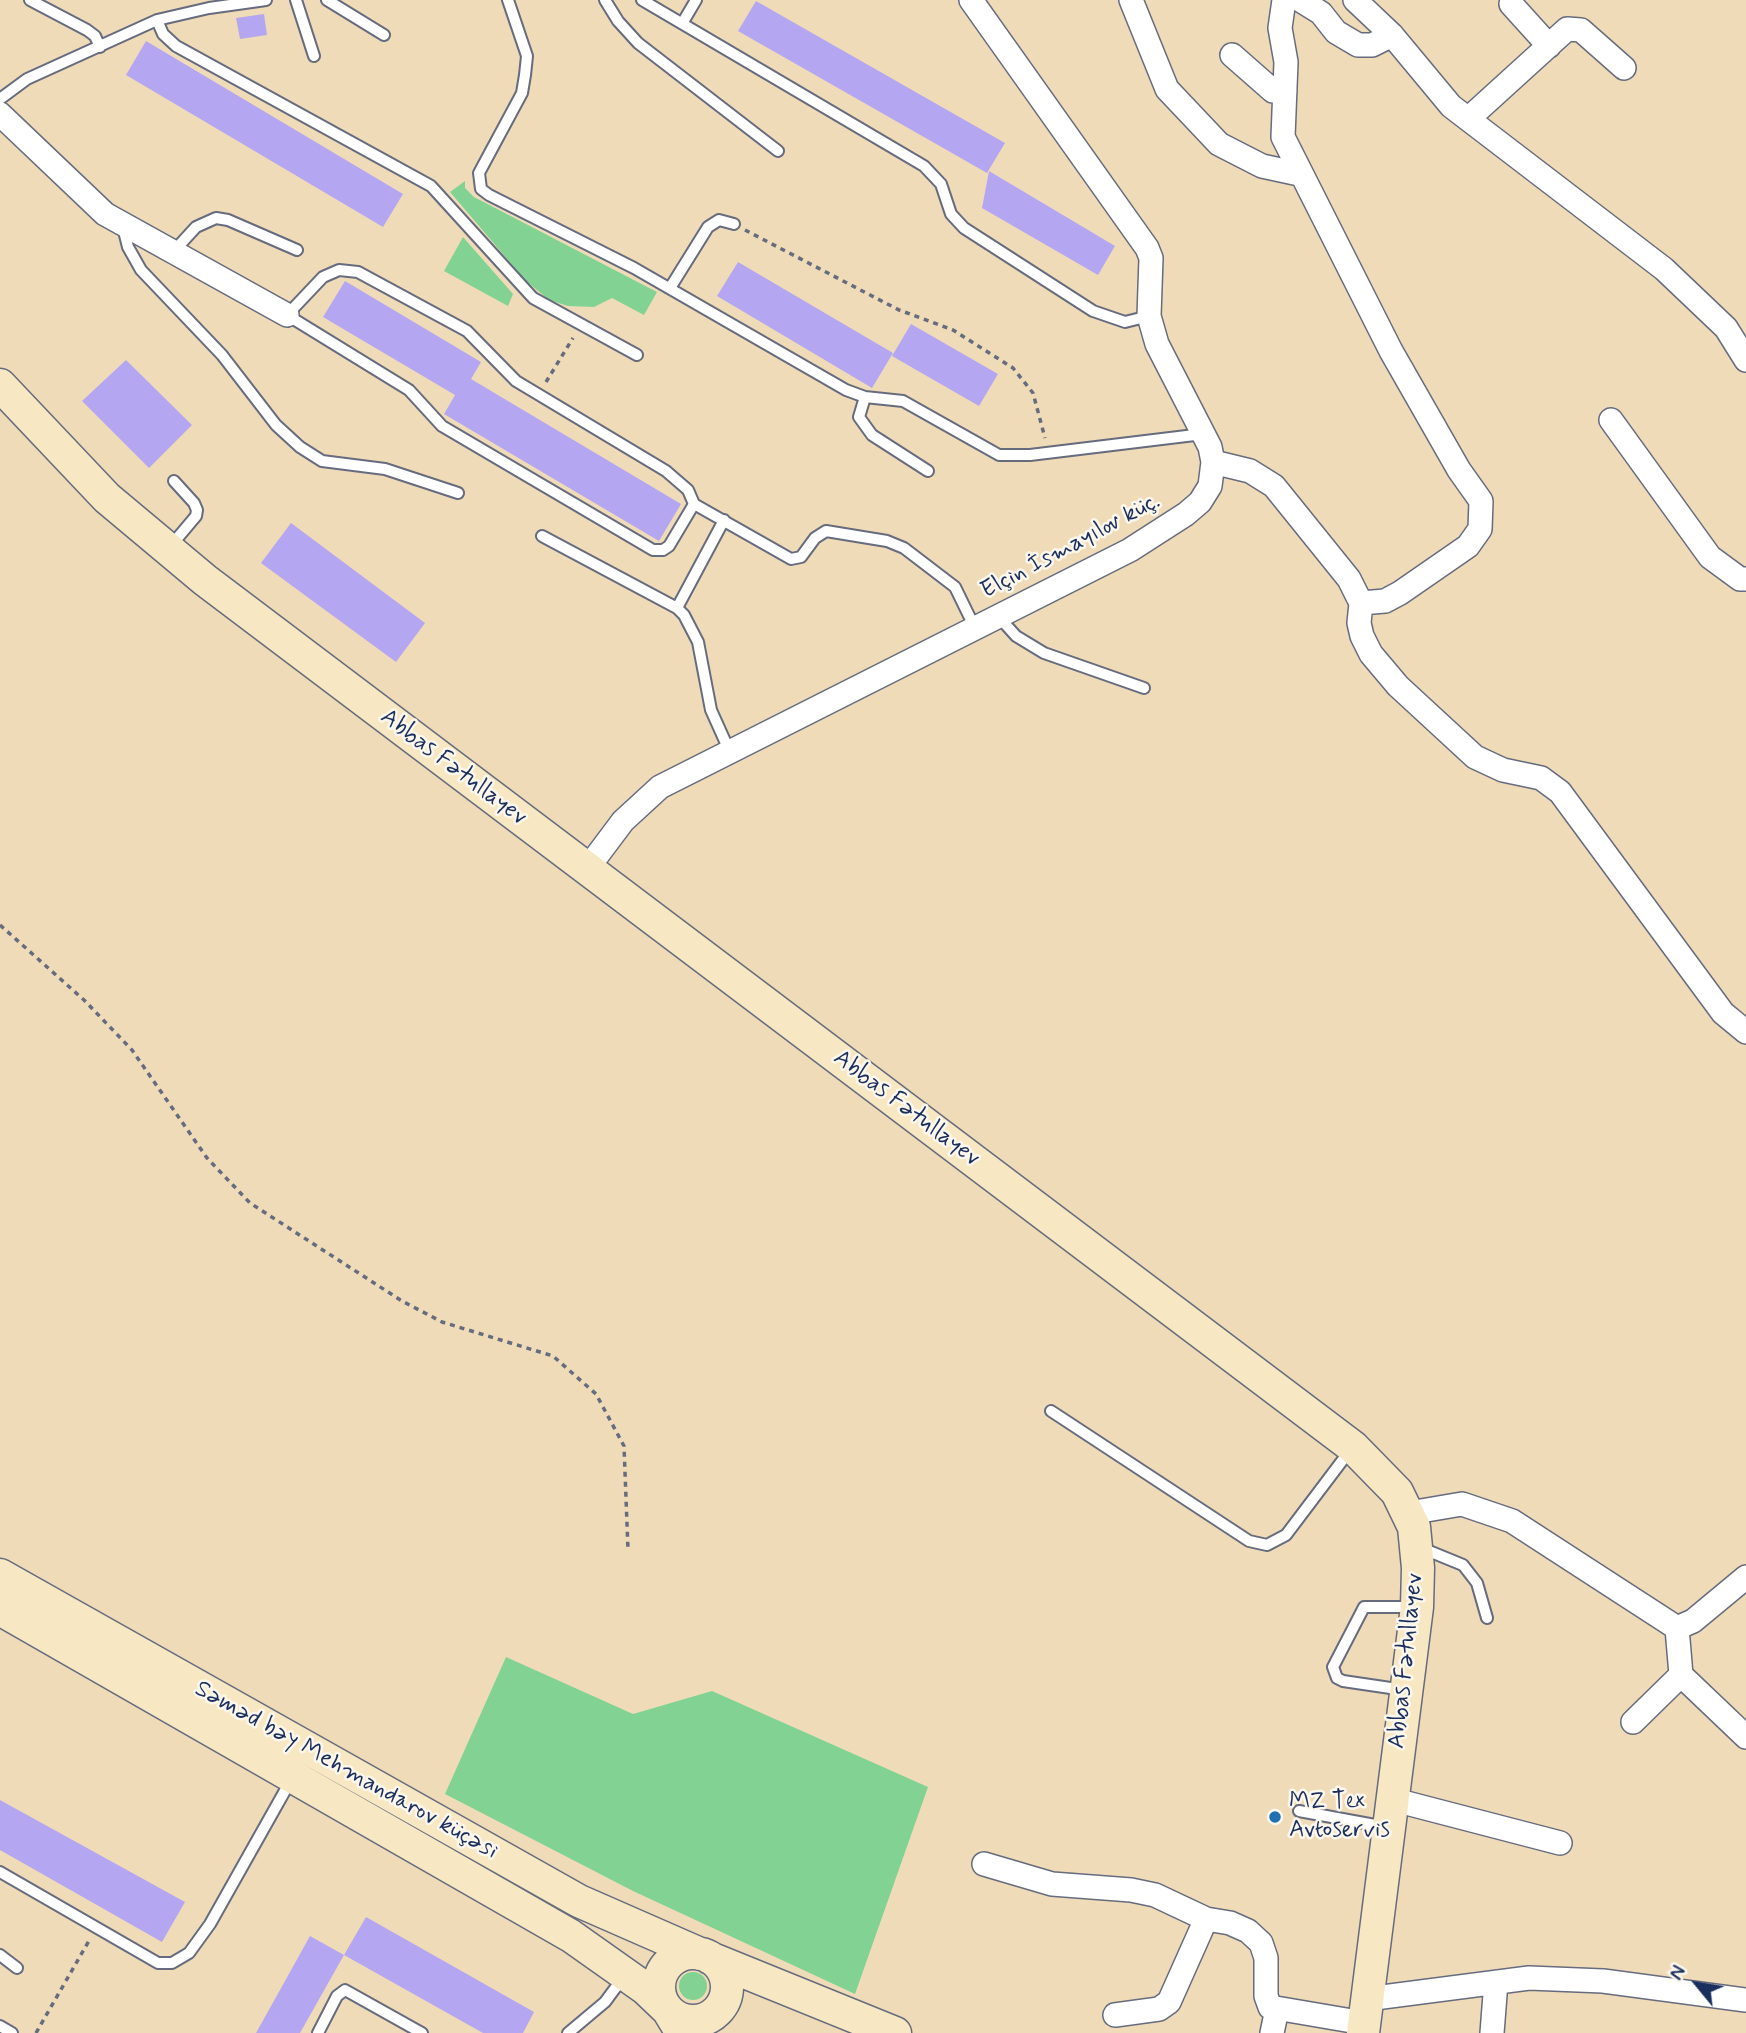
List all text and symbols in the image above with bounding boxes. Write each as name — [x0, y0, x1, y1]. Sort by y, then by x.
street label: Elçin İsmayılov küç. — [976, 488, 1166, 606]
street label: Abbas Fətullayev — [374, 703, 532, 833]
street label: Abbas Fətullayev — [827, 1044, 985, 1174]
street label: Abbas Fətullayev — [1383, 1572, 1431, 1750]
street label: Səməd bəy Mehmandarov küçəsi — [189, 1675, 503, 1867]
place label: MZ Tex Avtoservis — [1289, 1789, 1390, 1845]
marker: MZ Tex Avtoservis — [1267, 1809, 1283, 1825]
north arrow — [1662, 1949, 1732, 2019]
text: N — [1664, 1962, 1692, 1985]

